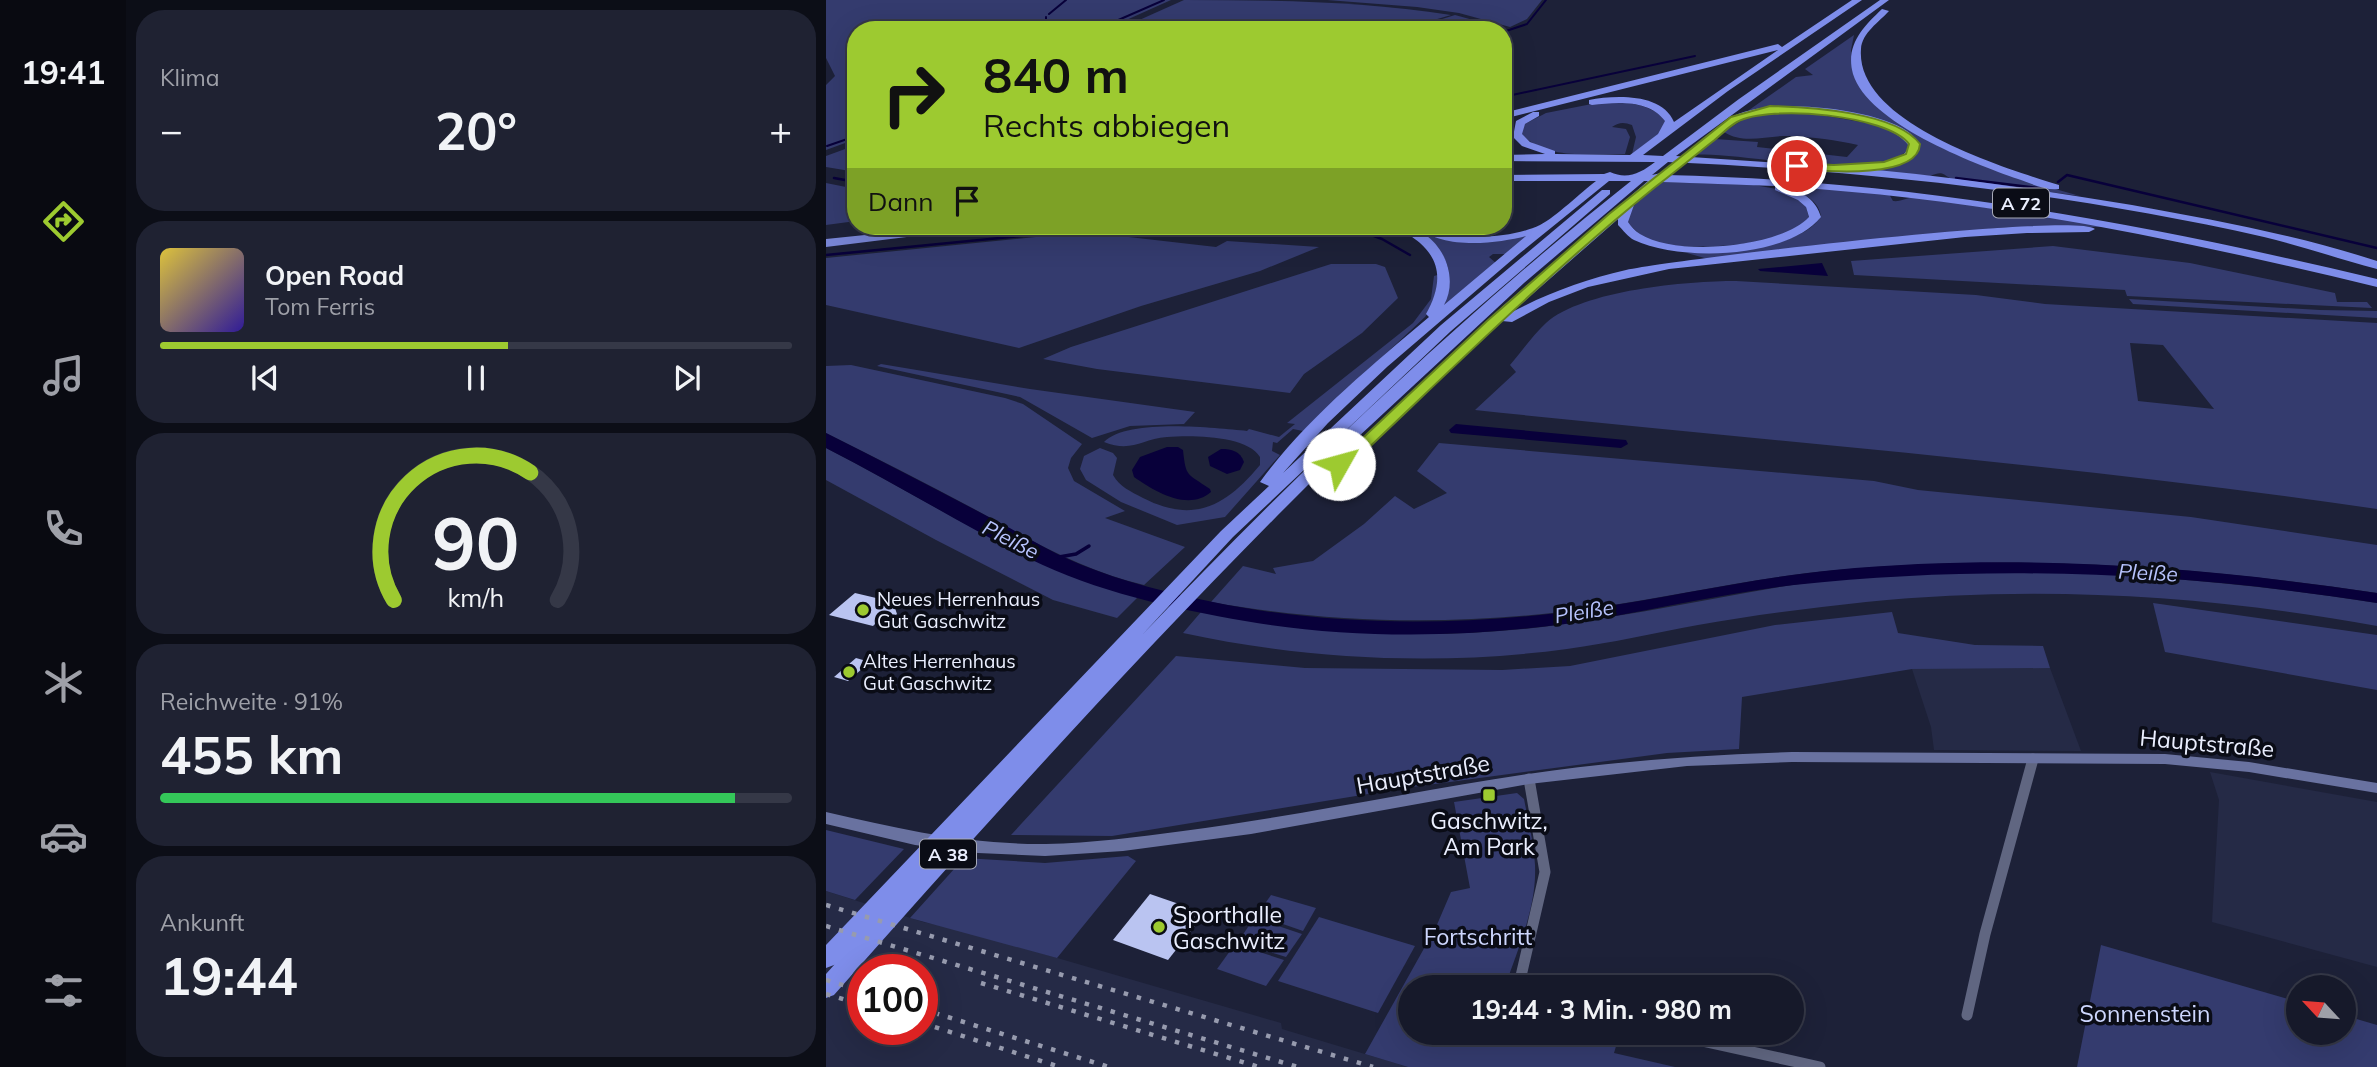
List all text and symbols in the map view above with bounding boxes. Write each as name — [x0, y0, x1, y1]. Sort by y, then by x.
text: 840 m — [983, 44, 1129, 105]
icon: right — [868, 49, 959, 140]
text: 19:41 — [21, 52, 105, 92]
text: Klima — [160, 63, 220, 92]
text: 20° — [435, 98, 517, 163]
text: Rechts abbiegen — [983, 105, 1230, 145]
text: − — [160, 106, 183, 154]
text: + — [769, 106, 792, 154]
pin — [1767, 136, 1827, 196]
icon: arrive — [1778, 147, 1816, 185]
icon: arrive — [948, 182, 986, 220]
text: Dann — [868, 185, 934, 218]
road number: A 72 — [1993, 188, 2049, 218]
icon: directions — [39, 197, 88, 246]
text: Open Road — [265, 259, 404, 292]
text: Tom Ferris — [265, 292, 375, 321]
icon: music — [39, 351, 88, 400]
icon: previous — [246, 359, 284, 397]
icon: pause — [457, 359, 495, 397]
icon: next — [668, 359, 706, 397]
position arrow — [1302, 427, 1376, 501]
text: 90 — [432, 497, 520, 588]
icon: phone — [39, 504, 88, 553]
water label: Pleiße — [978, 514, 1044, 564]
water label: Pleiße — [2117, 557, 2179, 587]
text: km/h — [448, 581, 504, 612]
place label: Neues Herrenhaus Gut Gaschwitz — [877, 587, 1040, 633]
water label: Pleiße — [1552, 593, 1616, 629]
marker: Neues Herrenhaus Gut Gaschwitz — [855, 602, 871, 618]
place label: Altes Herrenhaus Gut Gaschwitz — [863, 649, 1016, 695]
icon: climate — [39, 658, 88, 707]
marker: Altes Herrenhaus Gut Gaschwitz — [841, 664, 857, 680]
text: Reichweite · 91% — [160, 687, 343, 716]
text: 455 km — [160, 722, 343, 787]
street label: Hauptstraße — [2139, 723, 2275, 763]
street label: Hauptstraße — [1354, 748, 1492, 800]
marker: Gaschwitz, Am Park — [1481, 787, 1497, 803]
place label: Gaschwitz, Am Park — [1430, 806, 1548, 861]
icon: car — [39, 812, 88, 861]
road number: A 38 — [920, 840, 976, 868]
place label: Sporthalle Gaschwitz — [1173, 900, 1285, 955]
text: Ankunft — [160, 908, 244, 937]
marker: Sporthalle Gaschwitz — [1151, 919, 1167, 935]
park label: Fortschritt — [1424, 922, 1532, 951]
text: 19:44 — [160, 943, 298, 1008]
speed limit sign: 100 — [847, 954, 938, 1045]
icon: filters — [39, 966, 88, 1015]
north arrow — [2286, 975, 2356, 1045]
map controls — [2286, 975, 2356, 1045]
text: 19:44 · 3 Min. · 980 m — [1470, 993, 1732, 1026]
park label: Sonnenstein — [2079, 999, 2211, 1028]

